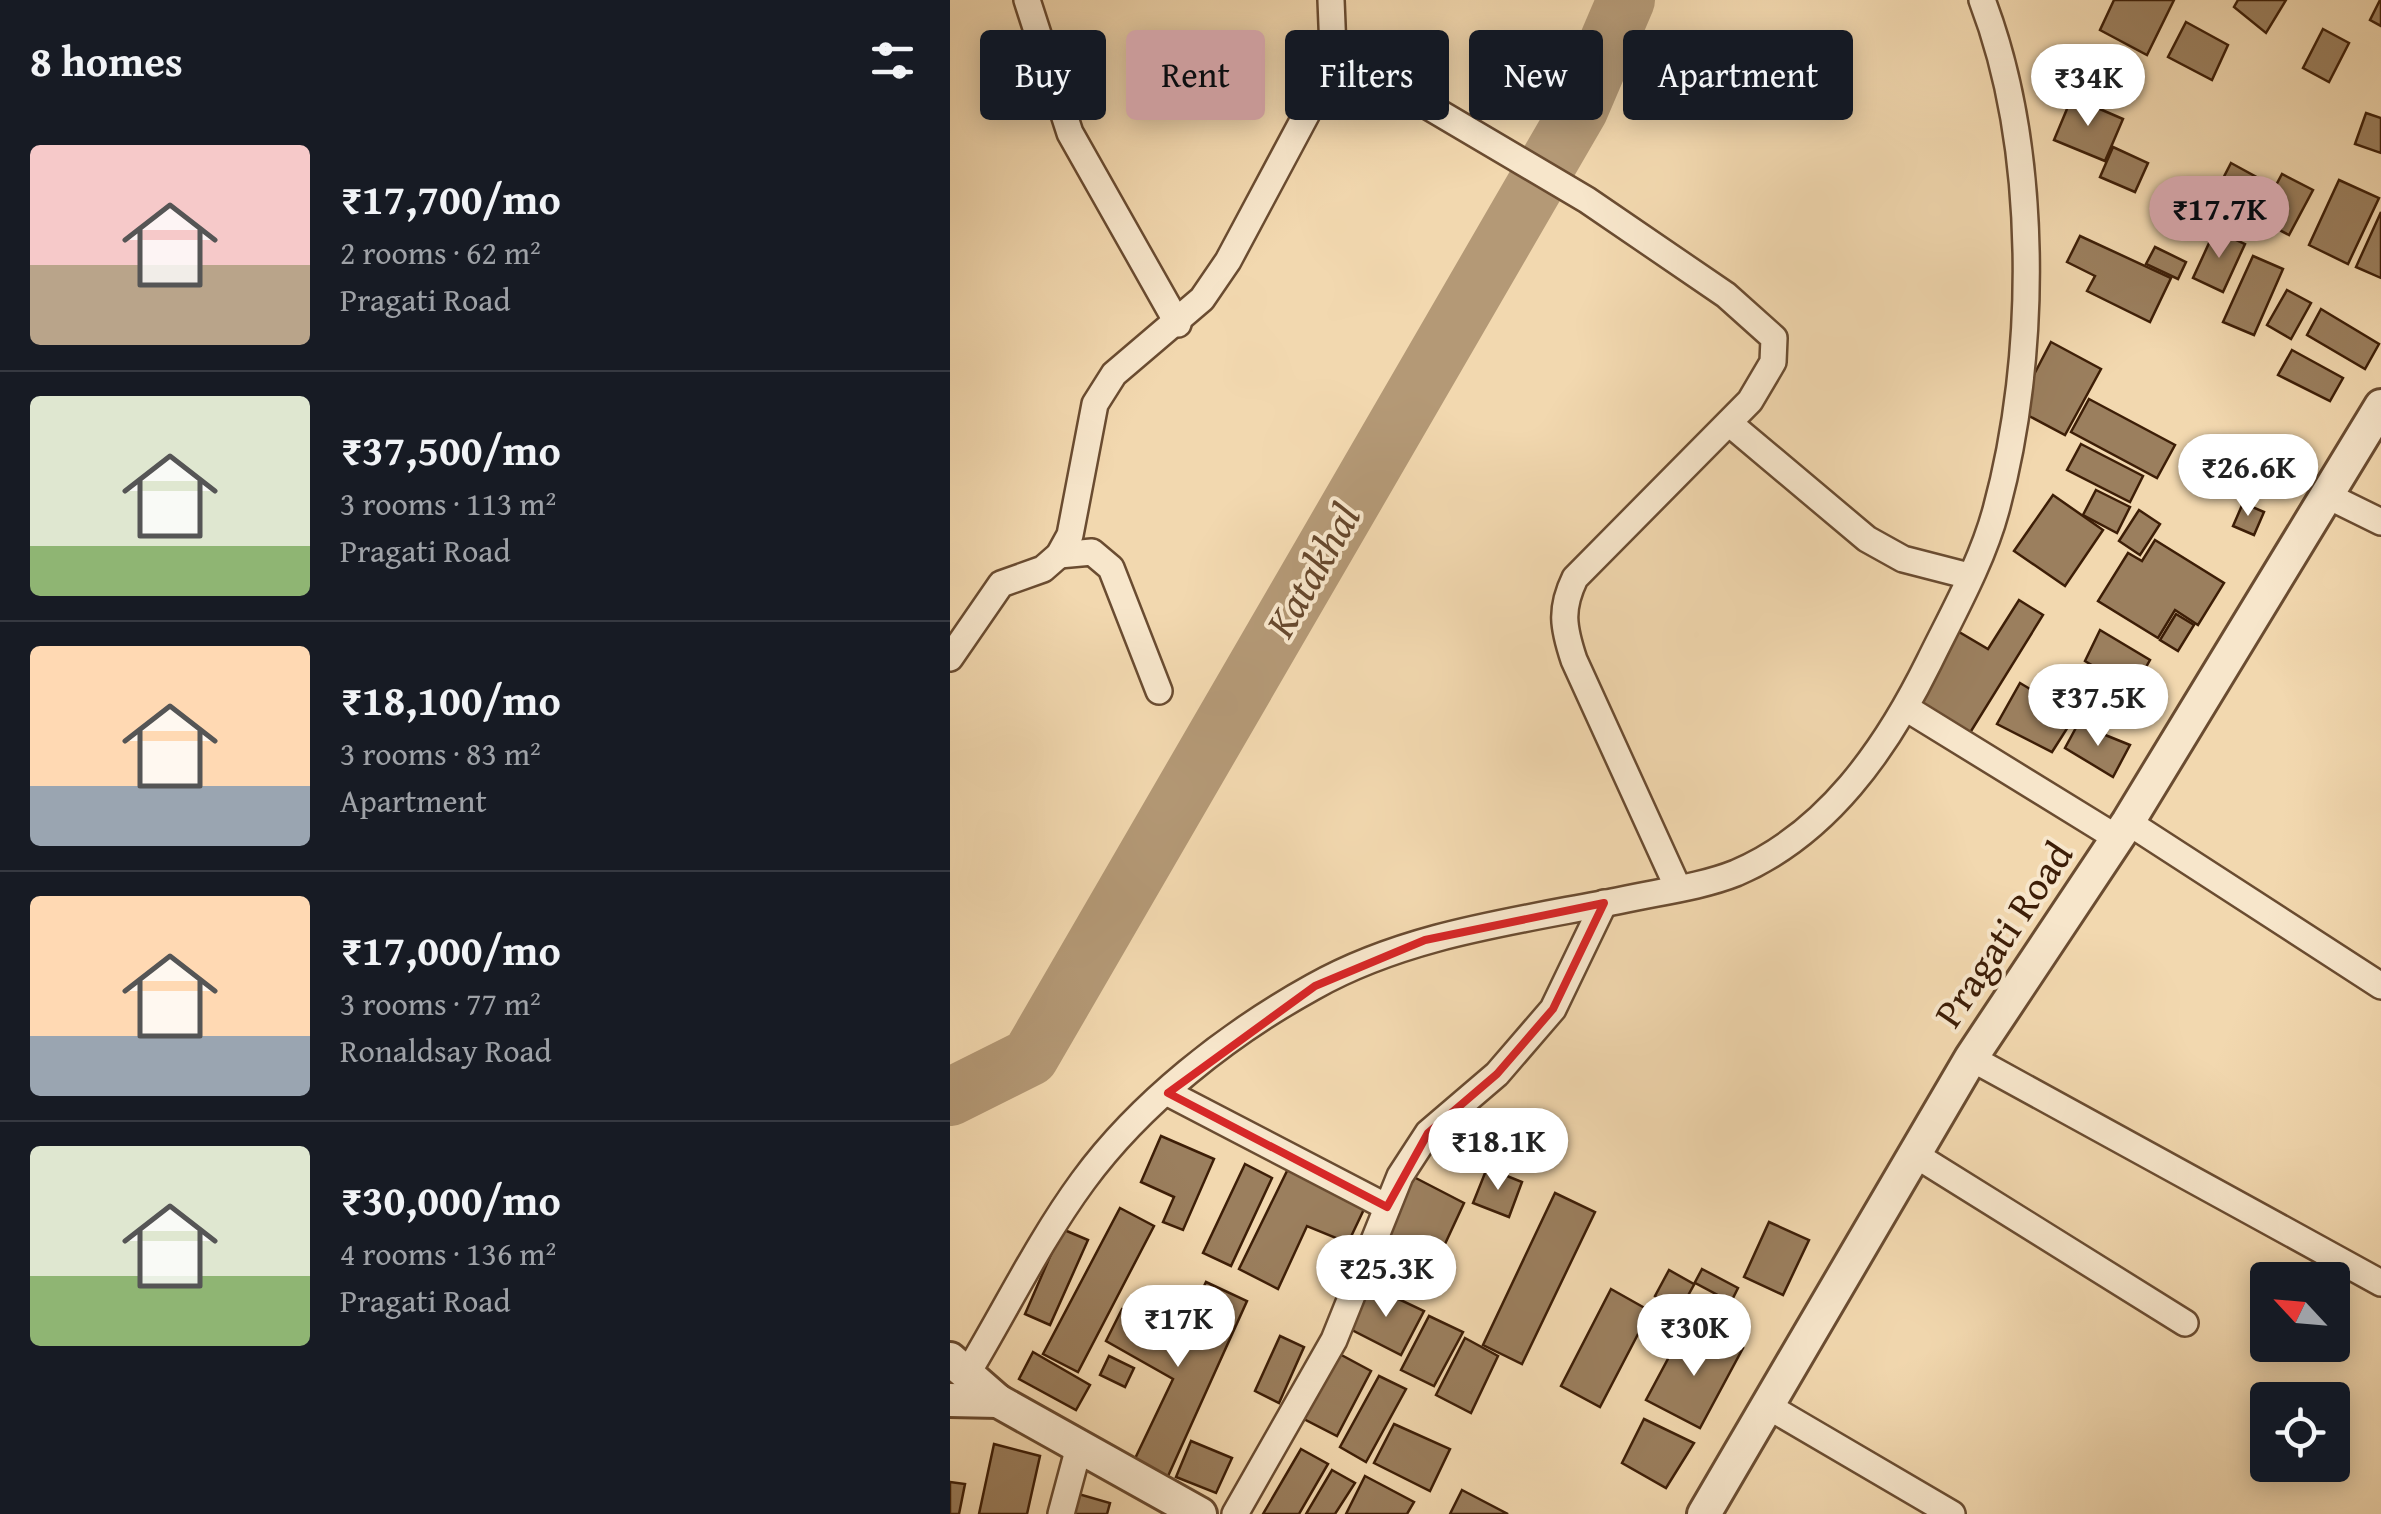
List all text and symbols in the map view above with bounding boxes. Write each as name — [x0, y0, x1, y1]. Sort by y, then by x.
text: 8 homes — [30, 30, 183, 91]
chip: Buy — [980, 30, 1106, 120]
chip: Rent — [1126, 30, 1265, 120]
chip: Filters — [1285, 30, 1449, 120]
chip: New — [1469, 30, 1603, 120]
chip: Apartment — [1623, 30, 1853, 120]
icon: filters — [865, 33, 920, 88]
pin: ₹34K — [2029, 44, 2147, 129]
text: ₹34K — [2053, 53, 2123, 100]
text: ₹17,700/mo — [340, 168, 561, 229]
pin: ₹17.7K — [2138, 176, 2300, 261]
icon: home — [110, 185, 230, 305]
text: ₹17.7K — [2171, 185, 2267, 232]
text: 2 rooms · 62 m² — [340, 229, 541, 276]
text: Pragati Road — [340, 276, 511, 323]
text: ₹37,500/mo — [340, 419, 561, 480]
pin: ₹26.6K — [2167, 434, 2329, 519]
icon: home — [110, 436, 230, 556]
text: ₹26.6K — [2200, 443, 2296, 490]
text: 3 rooms · 113 m² — [340, 480, 556, 527]
water label: Katakhal — [1248, 492, 1374, 649]
text: Pragati Road — [340, 527, 511, 574]
pin: ₹37.5K — [2017, 664, 2179, 749]
text: ₹18,100/mo — [340, 669, 561, 730]
text: ₹37.5K — [2050, 673, 2146, 720]
icon: home — [110, 686, 230, 806]
text: 3 rooms · 83 m² — [340, 730, 541, 777]
text: Apartment — [340, 777, 487, 824]
street label: Pragati Road — [1919, 828, 2087, 1039]
text: ₹17,000/mo — [340, 919, 561, 980]
icon: home — [110, 936, 230, 1056]
text: 3 rooms · 77 m² — [340, 980, 541, 1027]
text: Ronaldsay Road — [340, 1027, 552, 1074]
pin: ₹18.1K — [1417, 1108, 1579, 1193]
text: ₹18.1K — [1450, 1117, 1546, 1164]
text: ₹30,000/mo — [340, 1169, 561, 1230]
icon: home — [110, 1186, 230, 1306]
text: 4 rooms · 136 m² — [340, 1230, 556, 1277]
pin: ₹25.3K — [1305, 1235, 1467, 1320]
text: ₹25.3K — [1338, 1244, 1434, 1291]
north arrow — [2250, 1262, 2350, 1362]
map controls — [2250, 1262, 2350, 1482]
text: Pragati Road — [340, 1277, 511, 1324]
pin: ₹17K — [1119, 1285, 1237, 1370]
text: ₹17K — [1143, 1294, 1213, 1341]
pin: ₹30K — [1635, 1294, 1753, 1379]
text: ₹30K — [1659, 1303, 1729, 1350]
button: locate — [2250, 1382, 2350, 1482]

